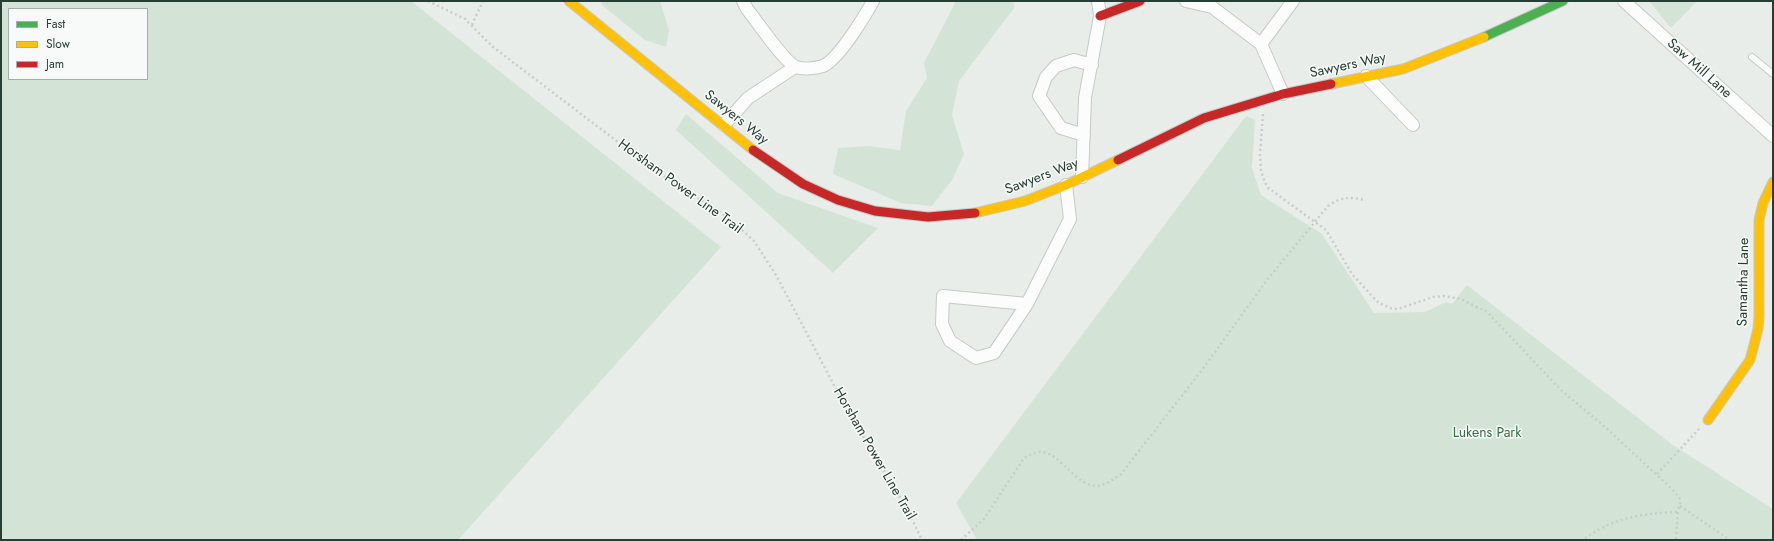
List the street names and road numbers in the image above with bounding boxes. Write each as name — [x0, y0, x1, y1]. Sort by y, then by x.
street label: Saw Mill Lane — [1663, 36, 1735, 102]
street label: Sawyers Way — [1308, 50, 1388, 82]
street label: Sawyers Way — [701, 87, 771, 149]
street label: Horsham Power Line Trail — [614, 136, 746, 238]
street label: Sawyers Way — [1003, 155, 1081, 199]
street label: Samantha Lane — [1735, 238, 1753, 326]
street label: Horsham Power Line Trail — [829, 385, 919, 523]

